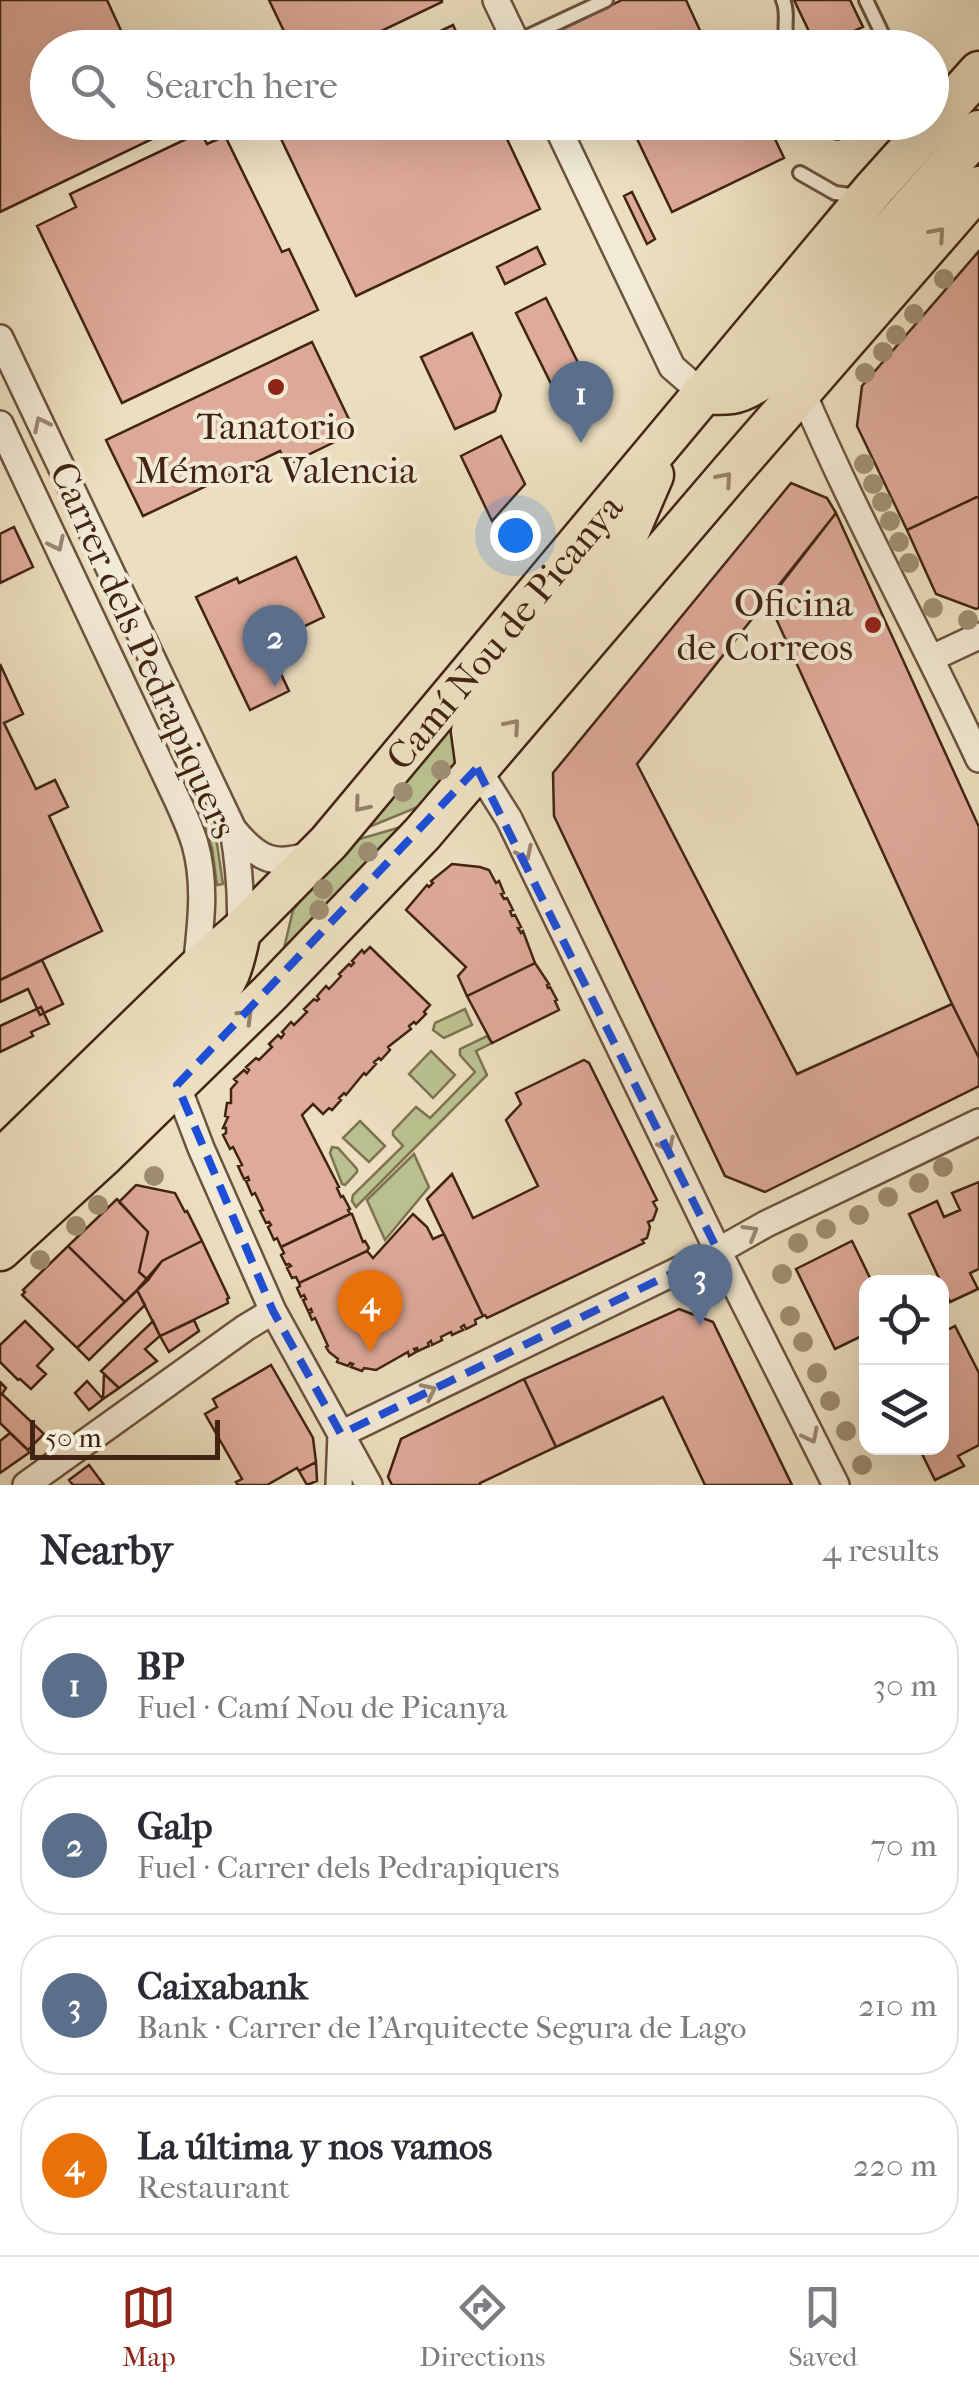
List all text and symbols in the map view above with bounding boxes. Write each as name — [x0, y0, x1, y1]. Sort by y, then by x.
search box — [30, 30, 949, 140]
icon: search — [65, 58, 120, 113]
text: Search here — [145, 63, 338, 108]
one-way arrow — [927, 227, 945, 246]
pin: 1 — [548, 360, 614, 443]
marker: Tanatorio Mémora Valencia — [265, 376, 287, 398]
place label: Tanatorio Mémora Valencia — [135, 404, 417, 493]
one-way arrow — [33, 416, 53, 434]
street label: Carrer dels Pedrapiquers — [40, 455, 247, 845]
one-way arrow — [714, 473, 732, 491]
street label: Camí Nou de Picanya — [377, 485, 633, 779]
your location — [490, 510, 541, 561]
one-way arrow — [45, 533, 65, 551]
place label: Oficina de Correos — [677, 581, 853, 670]
pin: 2 — [242, 604, 308, 687]
marker: Oficina de Correos — [862, 614, 884, 636]
one-way arrow — [502, 719, 520, 737]
one-way arrow — [355, 793, 373, 811]
one-way arrow — [513, 842, 532, 860]
one-way arrow — [234, 1010, 252, 1028]
one-way arrow — [655, 1134, 675, 1152]
one-way arrow — [740, 1225, 758, 1244]
pin: 3 — [668, 1244, 732, 1326]
pin: 4 — [338, 1270, 402, 1352]
map controls — [859, 1275, 949, 1455]
button: locate — [859, 1275, 949, 1365]
button: layers — [859, 1365, 949, 1455]
one-way arrow — [418, 1384, 436, 1404]
scale bar — [30, 1415, 220, 1460]
text: 50 m — [45, 1421, 102, 1454]
one-way arrow — [799, 1426, 819, 1444]
text: Nearby — [40, 1526, 172, 1575]
text: 4 results — [822, 1532, 939, 1569]
text: BP — [137, 1644, 184, 1689]
text: 1 — [69, 1667, 80, 1704]
text: 30 m — [873, 1667, 937, 1704]
text: Fuel · Camí Nou de Picanya — [137, 1689, 507, 1726]
text: Galp — [137, 1804, 213, 1849]
text: 2 — [66, 1827, 83, 1864]
text: 70 m — [871, 1827, 937, 1864]
text: Fuel · Carrer dels Pedrapiquers — [137, 1849, 560, 1886]
text: Caixabank — [137, 1964, 308, 2009]
text: 3 — [68, 1987, 81, 2024]
text: 210 m — [858, 1987, 937, 2024]
text: Bank · Carrer de l'Arquitecte Segura de Lago — [137, 2009, 747, 2046]
text: La última y nos vamos — [137, 2124, 492, 2169]
text: 4 — [65, 2147, 84, 2184]
text: 220 m — [853, 2147, 937, 2184]
text: Restaurant — [137, 2169, 290, 2206]
tab: Map — [121, 2280, 176, 2373]
tab: Directions — [419, 2280, 545, 2373]
tab: Saved — [788, 2280, 858, 2373]

